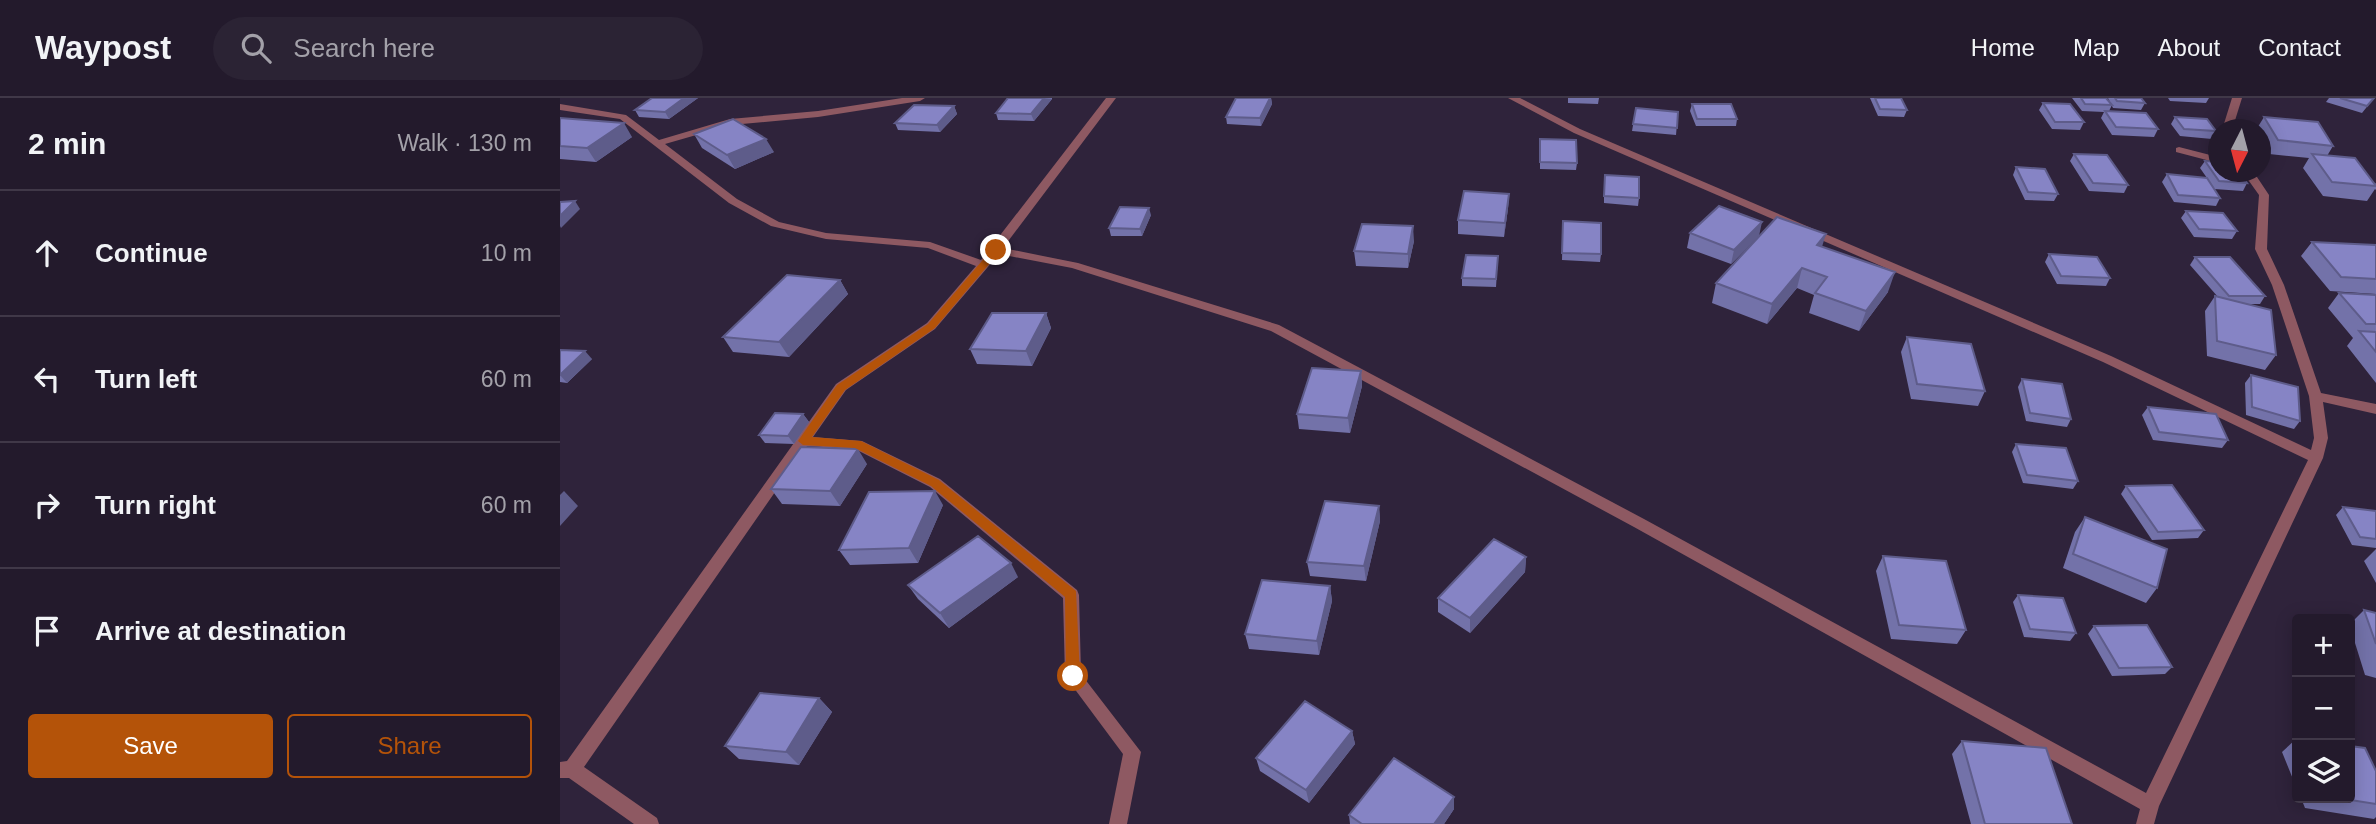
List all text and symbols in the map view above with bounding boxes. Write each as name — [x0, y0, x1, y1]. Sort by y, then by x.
search box — [213, 17, 703, 80]
text: Waypost — [35, 29, 171, 66]
icon: search — [237, 29, 275, 67]
text: Search here — [293, 33, 435, 63]
text: Home — [1971, 34, 2035, 61]
text: Map — [2073, 34, 2120, 61]
text: About — [2158, 34, 2220, 61]
text: Contact — [2258, 34, 2341, 61]
north arrow — [2208, 119, 2271, 182]
text: 2 min — [28, 127, 106, 160]
text: Walk · 130 m — [397, 130, 532, 156]
icon: ahead — [28, 234, 66, 272]
route end — [980, 234, 1011, 265]
text: Continue — [95, 238, 208, 268]
text: 10 m — [481, 240, 532, 266]
icon: left — [28, 360, 66, 398]
text: Turn left — [95, 364, 197, 394]
text: 60 m — [481, 366, 532, 392]
icon: right — [28, 486, 66, 524]
text: Turn right — [95, 490, 216, 520]
text: 60 m — [481, 492, 532, 518]
icon: arrive — [28, 612, 66, 650]
map controls — [2292, 614, 2355, 803]
button: + — [2292, 614, 2355, 677]
text: Arrive at destination — [95, 616, 346, 646]
route start — [1057, 660, 1088, 691]
button: − — [2292, 677, 2355, 740]
button: Save — [28, 714, 273, 778]
button: Share — [287, 714, 532, 778]
button: layers — [2292, 740, 2355, 803]

